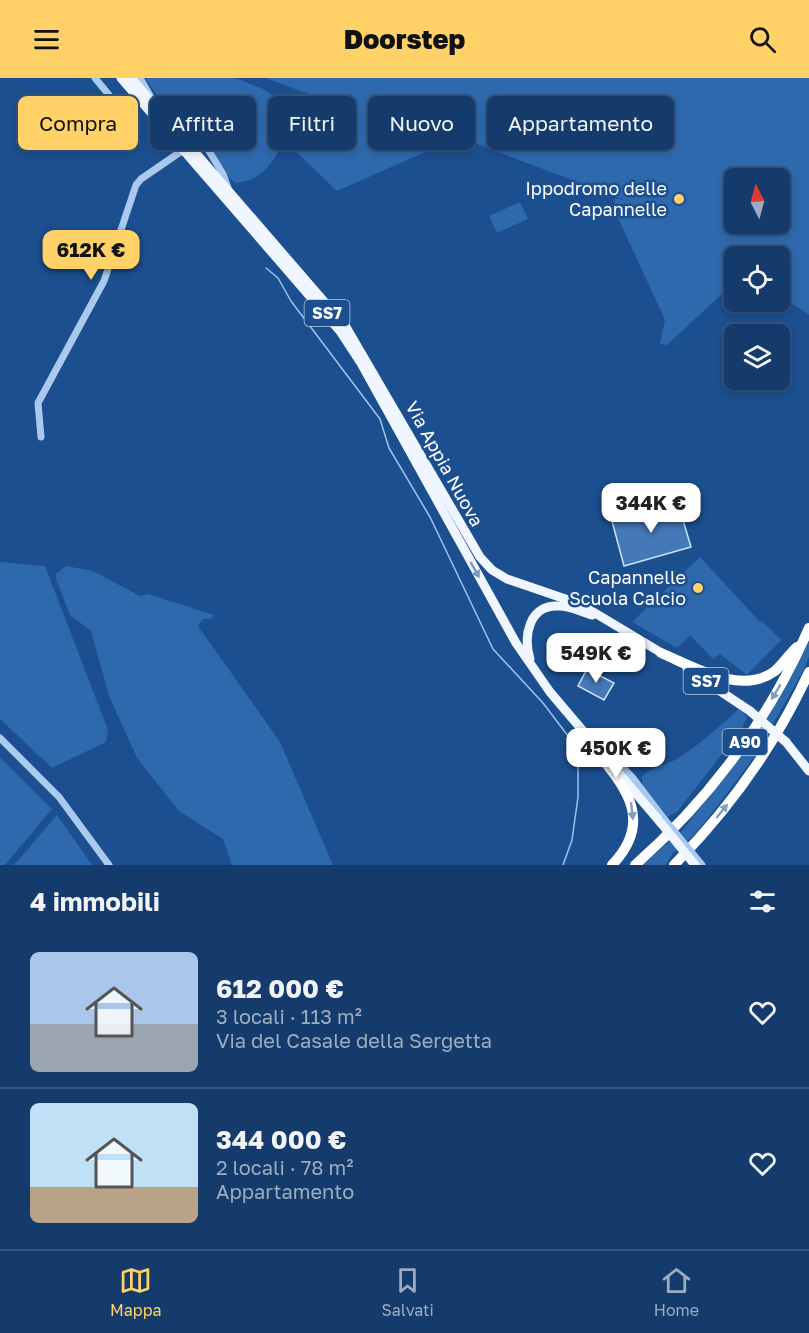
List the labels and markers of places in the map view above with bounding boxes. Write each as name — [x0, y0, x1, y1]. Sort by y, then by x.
place label: Ippodromo delle Capannelle — [525, 177, 667, 220]
marker: Ippodromo delle Capannelle — [672, 192, 686, 206]
pin: 612K € — [42, 230, 140, 281]
pin: 344K € — [602, 483, 700, 534]
place label: Capannelle Scuola Calcio — [569, 566, 686, 609]
marker: Capannelle Scuola Calcio — [691, 581, 705, 595]
pin: 549K € — [547, 633, 645, 684]
pin: 450K € — [567, 728, 665, 779]

